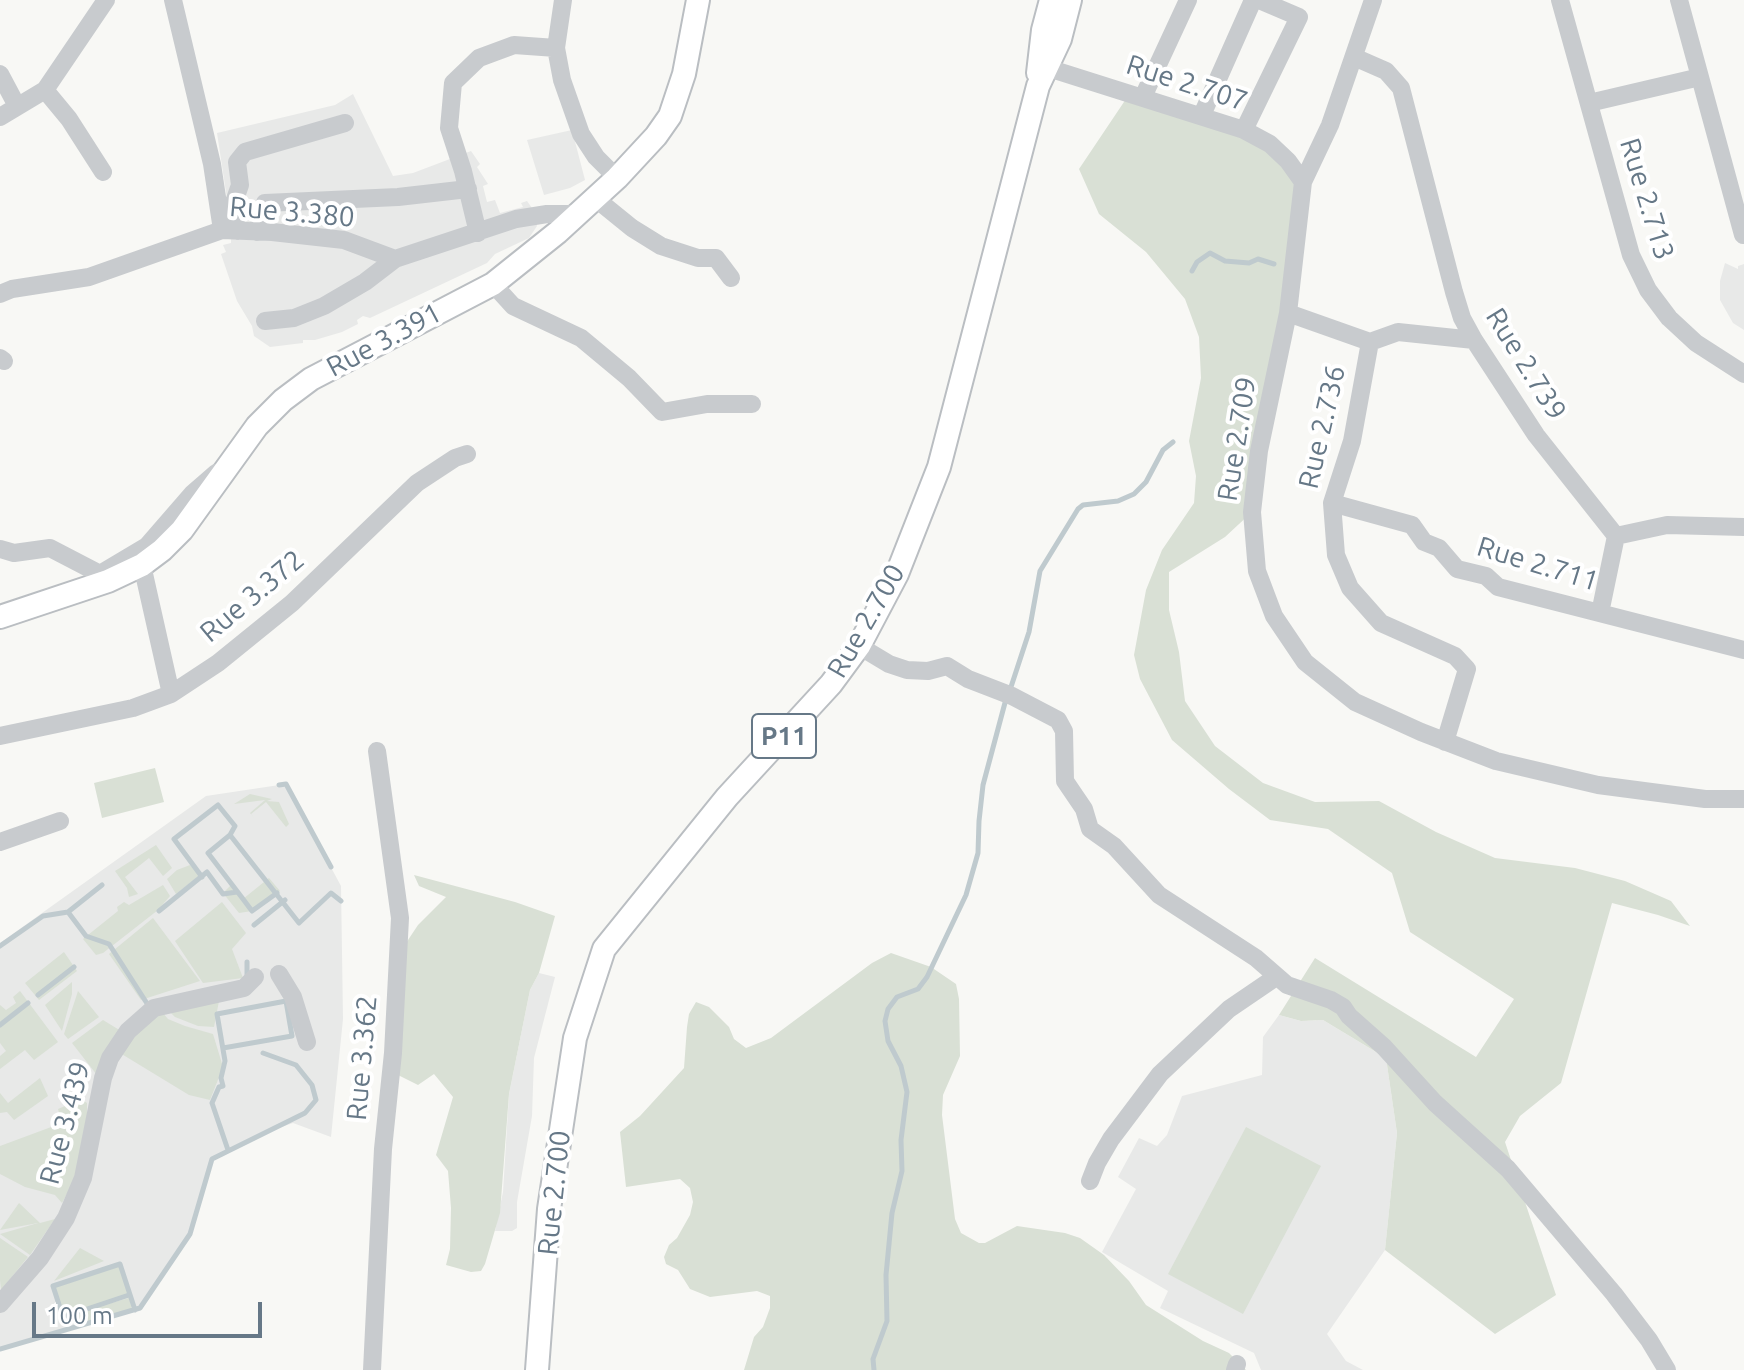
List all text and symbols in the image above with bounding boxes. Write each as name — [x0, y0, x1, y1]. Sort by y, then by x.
street label: Rue 2.707 — [1122, 48, 1252, 118]
street label: Rue 2.713 — [1613, 134, 1681, 264]
street label: Rue 3.380 — [228, 190, 356, 234]
street label: Rue 3.391 — [321, 296, 447, 384]
street label: Rue 2.739 — [1479, 302, 1573, 426]
street label: Rue 2.736 — [1292, 362, 1352, 492]
street label: Rue 2.709 — [1211, 374, 1263, 504]
street label: Rue 2.711 — [1473, 530, 1603, 598]
street label: Rue 3.372 — [193, 543, 311, 649]
street label: Rue 2.700 — [820, 558, 912, 684]
road number: P11 — [752, 714, 816, 758]
street label: Rue 3.362 — [340, 994, 384, 1122]
street label: Rue 3.439 — [33, 1058, 97, 1188]
street label: Rue 2.700 — [531, 1129, 577, 1257]
scale bar — [36, 1286, 266, 1336]
text: 100 m — [46, 1302, 113, 1329]

